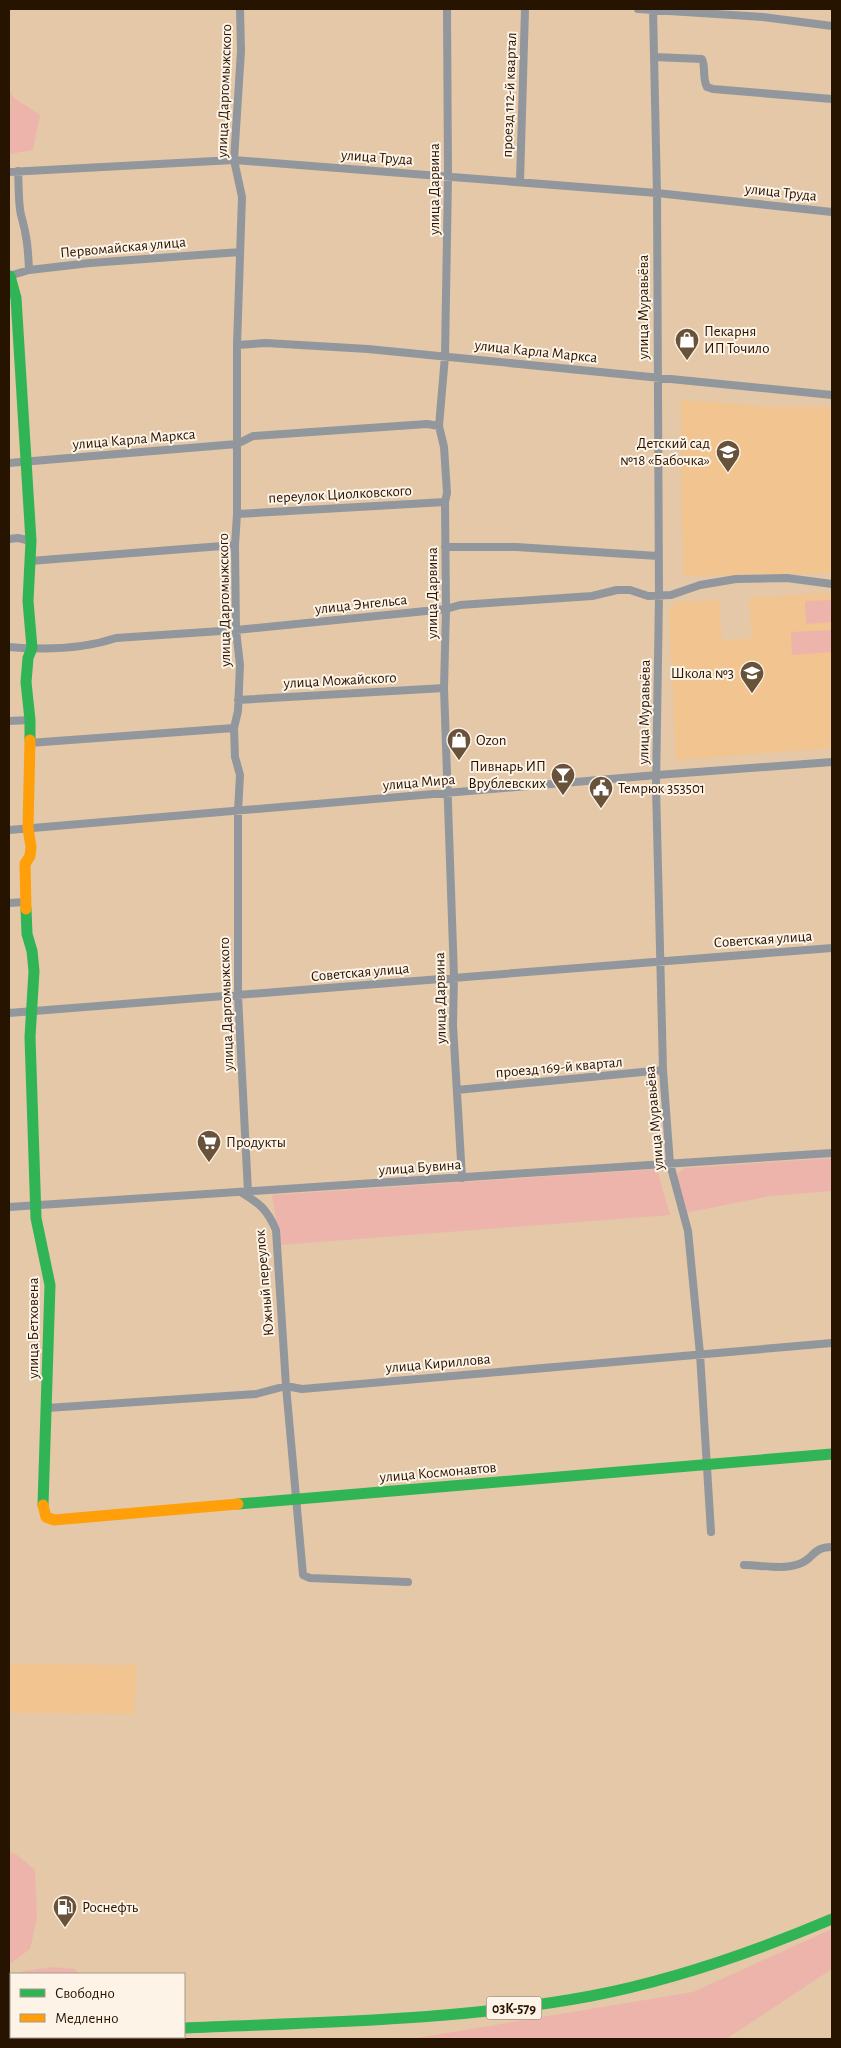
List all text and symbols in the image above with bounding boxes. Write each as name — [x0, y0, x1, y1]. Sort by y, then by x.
street label: улица Даргомыжского — [215, 24, 234, 159]
street label: проезд 112-й квартал — [500, 32, 519, 158]
street label: улица Дарвина — [427, 143, 442, 236]
street label: улица Труда — [339, 147, 414, 168]
street label: улица Труда — [743, 181, 818, 204]
street label: Первомайская улица — [59, 235, 187, 260]
street label: улица Муравьёва — [636, 254, 651, 360]
place label: Пекарня ИП Точило — [704, 324, 769, 356]
shop icon: Пекарня ИП Точило — [674, 327, 700, 361]
street label: улица Карла Маркса — [473, 337, 598, 365]
street label: улица Карла Маркса — [71, 427, 196, 452]
place label: Детский сад №18 «Бабочка» — [620, 436, 710, 468]
school or university icon: Детский сад №18 «Бабочка» — [715, 439, 741, 473]
street label: переулок Циолковского — [268, 483, 412, 506]
street label: улица Даргомыжского — [216, 533, 233, 668]
street label: улица Дарвина — [425, 547, 440, 640]
street label: улица Энгельса — [313, 592, 408, 617]
street label: улица Муравьёва — [636, 659, 653, 766]
school or university icon: Школа №3 — [739, 660, 765, 694]
place label: Школа №3 — [671, 666, 734, 681]
street label: улица Можайского — [282, 670, 397, 691]
shop icon: Ozon — [446, 727, 472, 761]
place label: Ozon — [476, 733, 506, 748]
place label: Пивнарь ИП Врублевских — [468, 759, 546, 791]
bar icon: Пивнарь ИП Врублевских — [550, 762, 576, 796]
street label: улица Мира — [381, 772, 456, 793]
public building icon: Темрюк 353501 — [588, 775, 614, 809]
place label: Темрюк 353501 — [618, 781, 705, 796]
street label: Советская улица — [713, 929, 813, 950]
street label: улица Даргомыжского — [217, 937, 236, 1072]
street label: улица Дарвина — [432, 952, 449, 1045]
street label: Советская улица — [310, 961, 410, 984]
street label: проезд 169-й квартал — [495, 1054, 623, 1081]
street label: улица Муравьёва — [642, 1065, 667, 1172]
supermarket icon: Продукты — [196, 1129, 222, 1163]
place label: Продукты — [226, 1135, 286, 1150]
street label: улица Бувина — [377, 1157, 462, 1178]
street label: Южный переулок — [252, 1229, 277, 1337]
street label: улица Бетховена — [26, 1277, 41, 1380]
street label: улица Кириллова — [384, 1351, 491, 1376]
street label: улица Космонавтов — [378, 1460, 497, 1485]
fuel station icon: Роснефть — [52, 1894, 78, 1928]
place label: Роснефть — [82, 1900, 139, 1915]
legend — [10, 1973, 185, 2038]
text: Свободно — [55, 1986, 115, 2001]
road number: 03К-579 — [486, 1996, 542, 2020]
text: Медленно — [55, 2011, 119, 2026]

